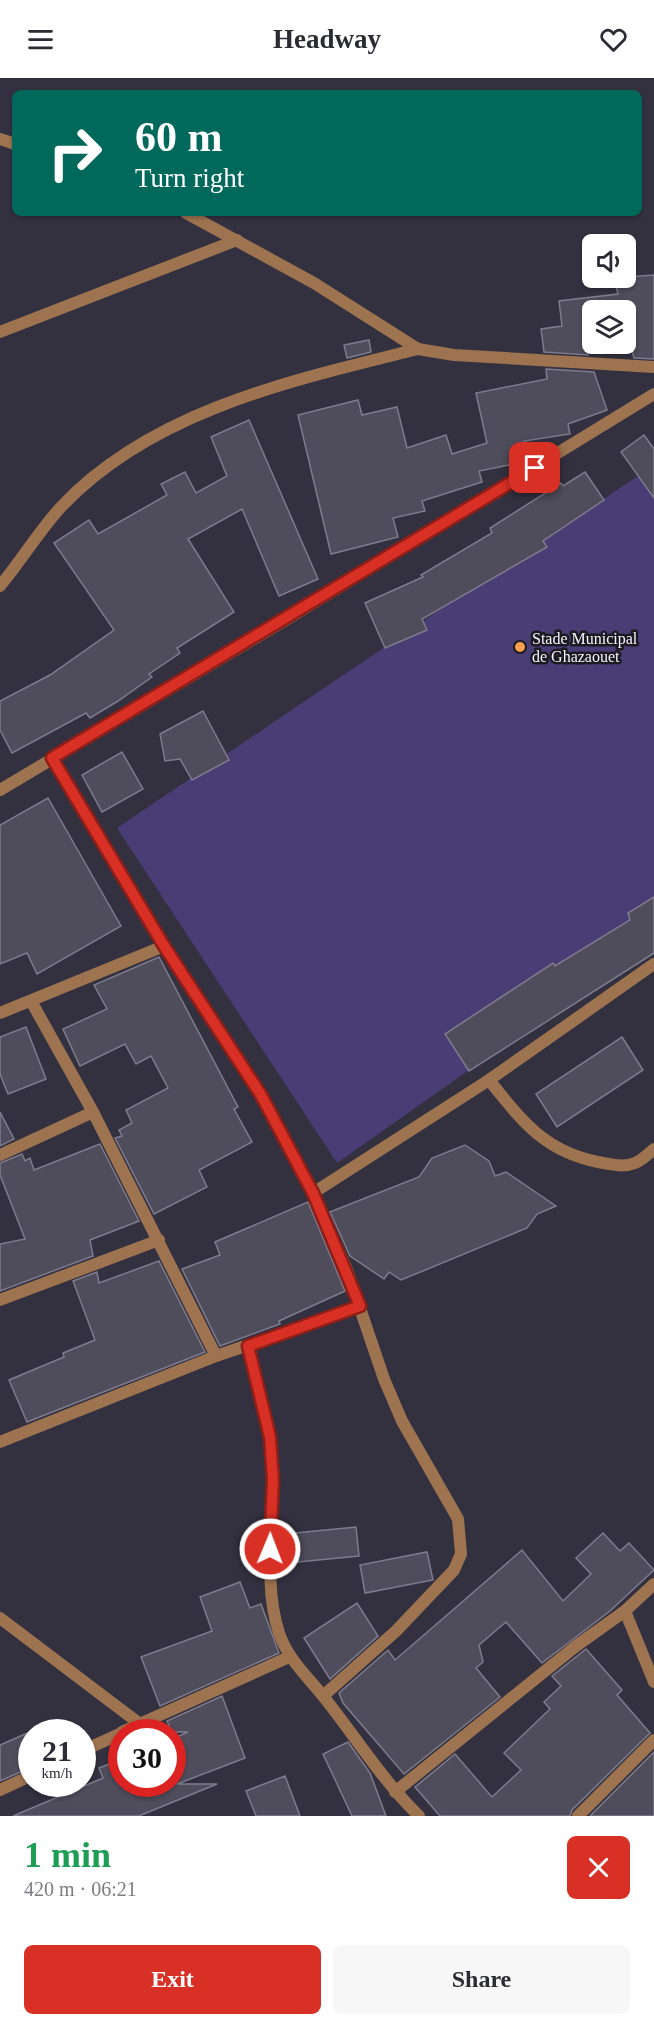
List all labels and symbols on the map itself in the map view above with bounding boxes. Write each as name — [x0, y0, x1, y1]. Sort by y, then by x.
pin — [509, 442, 560, 493]
place label: Stade Municipal de Ghazaouet — [532, 630, 638, 665]
marker: Stade Municipal de Ghazaouet — [513, 640, 527, 654]
position arrow — [238, 1517, 302, 1581]
speed limit sign: 30 — [108, 1719, 186, 1797]

